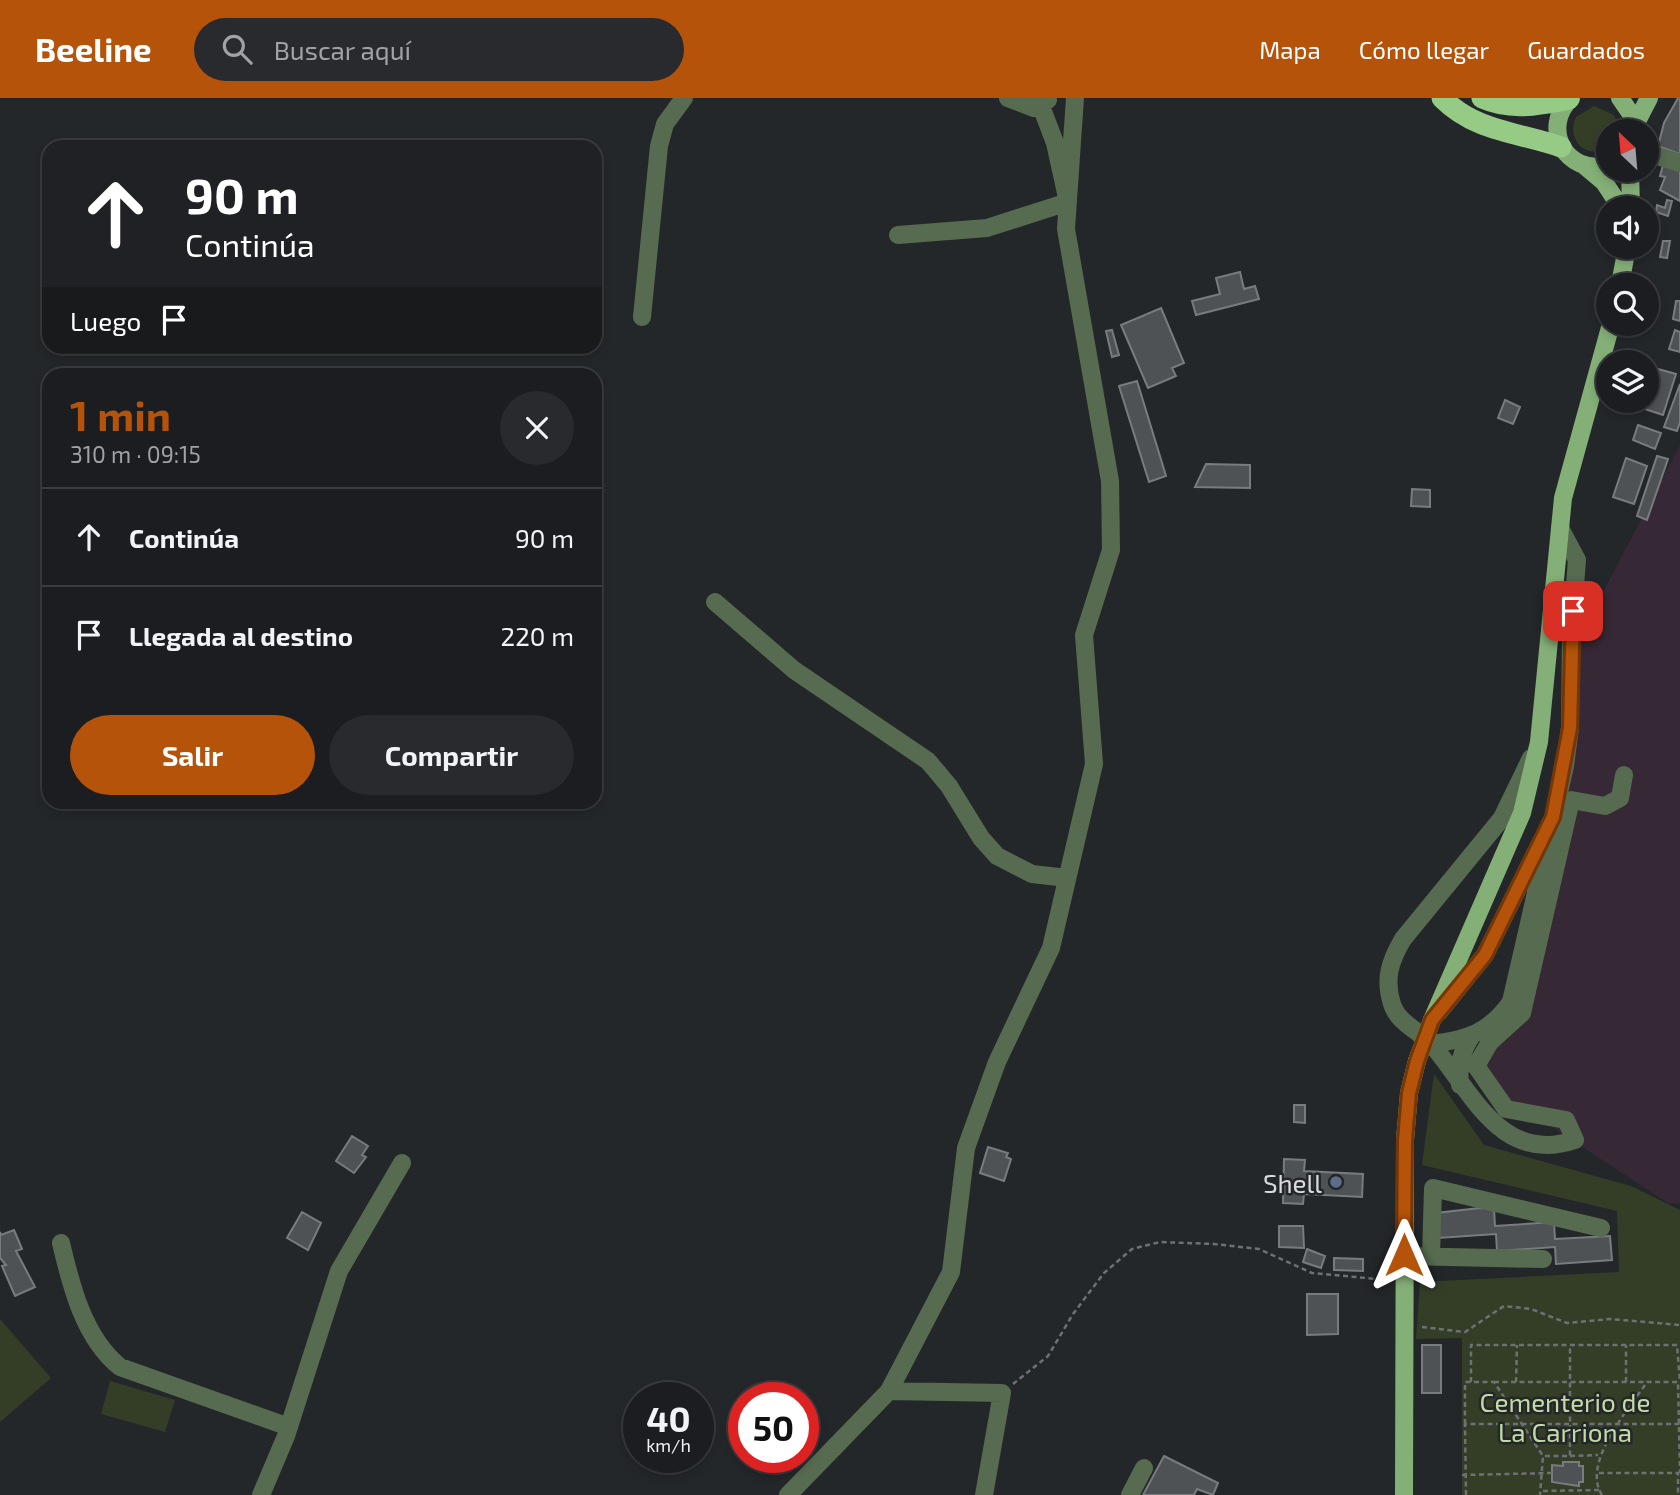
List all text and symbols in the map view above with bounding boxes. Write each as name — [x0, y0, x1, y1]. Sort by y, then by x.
search box — [194, 18, 684, 81]
text: Beeline — [35, 29, 152, 69]
icon: search — [218, 30, 256, 68]
text: Buscar aquí — [274, 34, 411, 65]
text: Mapa — [1259, 35, 1321, 64]
text: Cómo llegar — [1359, 35, 1489, 64]
text: Guardados — [1527, 35, 1645, 64]
north arrow — [1596, 119, 1659, 182]
map controls — [1596, 119, 1659, 413]
text: 90 m — [185, 165, 299, 224]
icon: ahead — [70, 168, 161, 259]
button: sound — [1596, 196, 1659, 259]
text: Continúa — [185, 225, 315, 263]
button: search — [1596, 273, 1659, 336]
icon: arrive — [155, 301, 193, 339]
text: Luego — [70, 305, 141, 336]
button: layers — [1596, 350, 1659, 413]
text: 1 min — [70, 389, 171, 439]
button: close — [500, 391, 574, 465]
text: 310 m · 09:15 — [70, 440, 201, 468]
icon: ahead — [70, 518, 108, 556]
text: Continúa — [129, 522, 239, 553]
text: 90 m — [515, 522, 574, 553]
pin — [1543, 581, 1603, 641]
icon: arrive — [1554, 592, 1592, 630]
icon: arrive — [70, 616, 108, 654]
text: Llegada al destino — [129, 620, 353, 651]
text: 220 m — [501, 620, 574, 651]
button: Salir — [70, 715, 315, 795]
button: Compartir — [329, 715, 574, 795]
place label: Shell — [1263, 1167, 1322, 1198]
marker: Shell — [1328, 1174, 1344, 1190]
position arrow — [1367, 1218, 1441, 1292]
speed limit sign: 50 — [728, 1382, 819, 1473]
park label: Cementerio de La Carriona — [1480, 1386, 1650, 1447]
text: 40 — [646, 1397, 691, 1439]
text: km/h — [646, 1434, 691, 1456]

